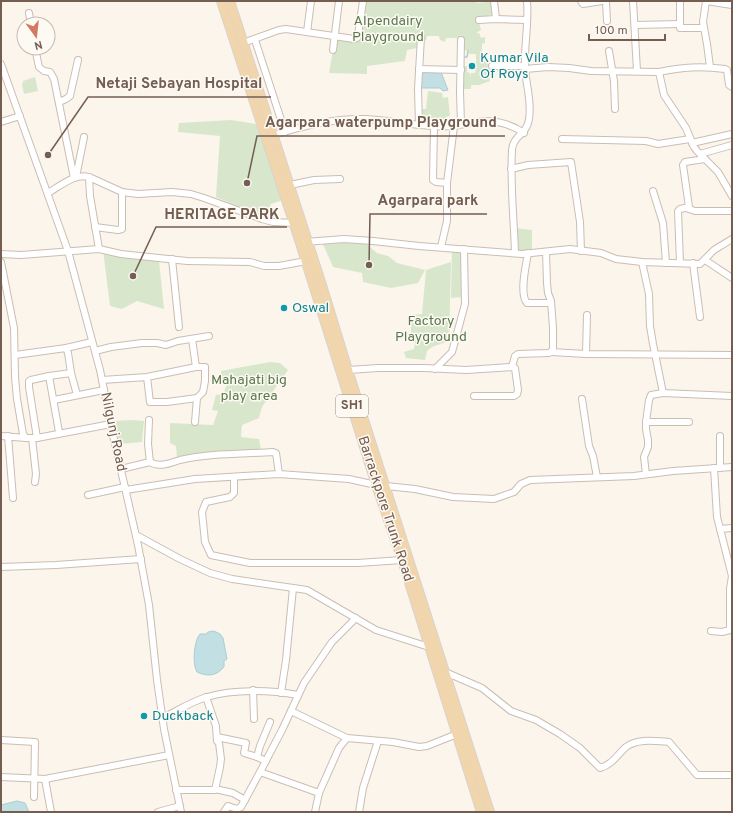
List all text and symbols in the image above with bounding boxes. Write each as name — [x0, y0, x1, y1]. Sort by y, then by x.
park label: Alpendairy Playground — [352, 13, 424, 46]
north arrow — [16, 16, 56, 56]
scale bar — [589, 16, 665, 42]
text: 100 m — [595, 23, 628, 39]
text: N — [33, 37, 44, 52]
place label: Kumar Vila Of Roys — [480, 50, 549, 83]
marker: Kumar Vila Of Roys — [467, 61, 477, 71]
callout: Netaji Sebayan Hospital — [88, 70, 271, 97]
text: Netaji Sebayan Hospital — [96, 75, 262, 94]
callout: Agarpara waterpump Playground — [257, 109, 505, 136]
text: Agarpara waterpump Playground — [265, 114, 497, 133]
callout: Agarpara park — [370, 187, 487, 214]
text: Agarpara park — [378, 192, 478, 211]
callout: HERITAGE PARK — [156, 200, 287, 227]
text: HERITAGE PARK — [164, 206, 280, 225]
place label: Oswal — [292, 300, 329, 317]
marker: Oswal — [279, 303, 289, 313]
park label: Factory Playground — [395, 313, 467, 346]
park label: Mahajati big play area — [211, 372, 287, 405]
street label: Nilgunj Road — [96, 391, 130, 473]
road number: SH1 — [336, 395, 368, 417]
street label: Barrackpore Trunk Road — [353, 434, 417, 584]
place label: Duckback — [152, 708, 214, 725]
marker: Duckback — [139, 711, 149, 721]

